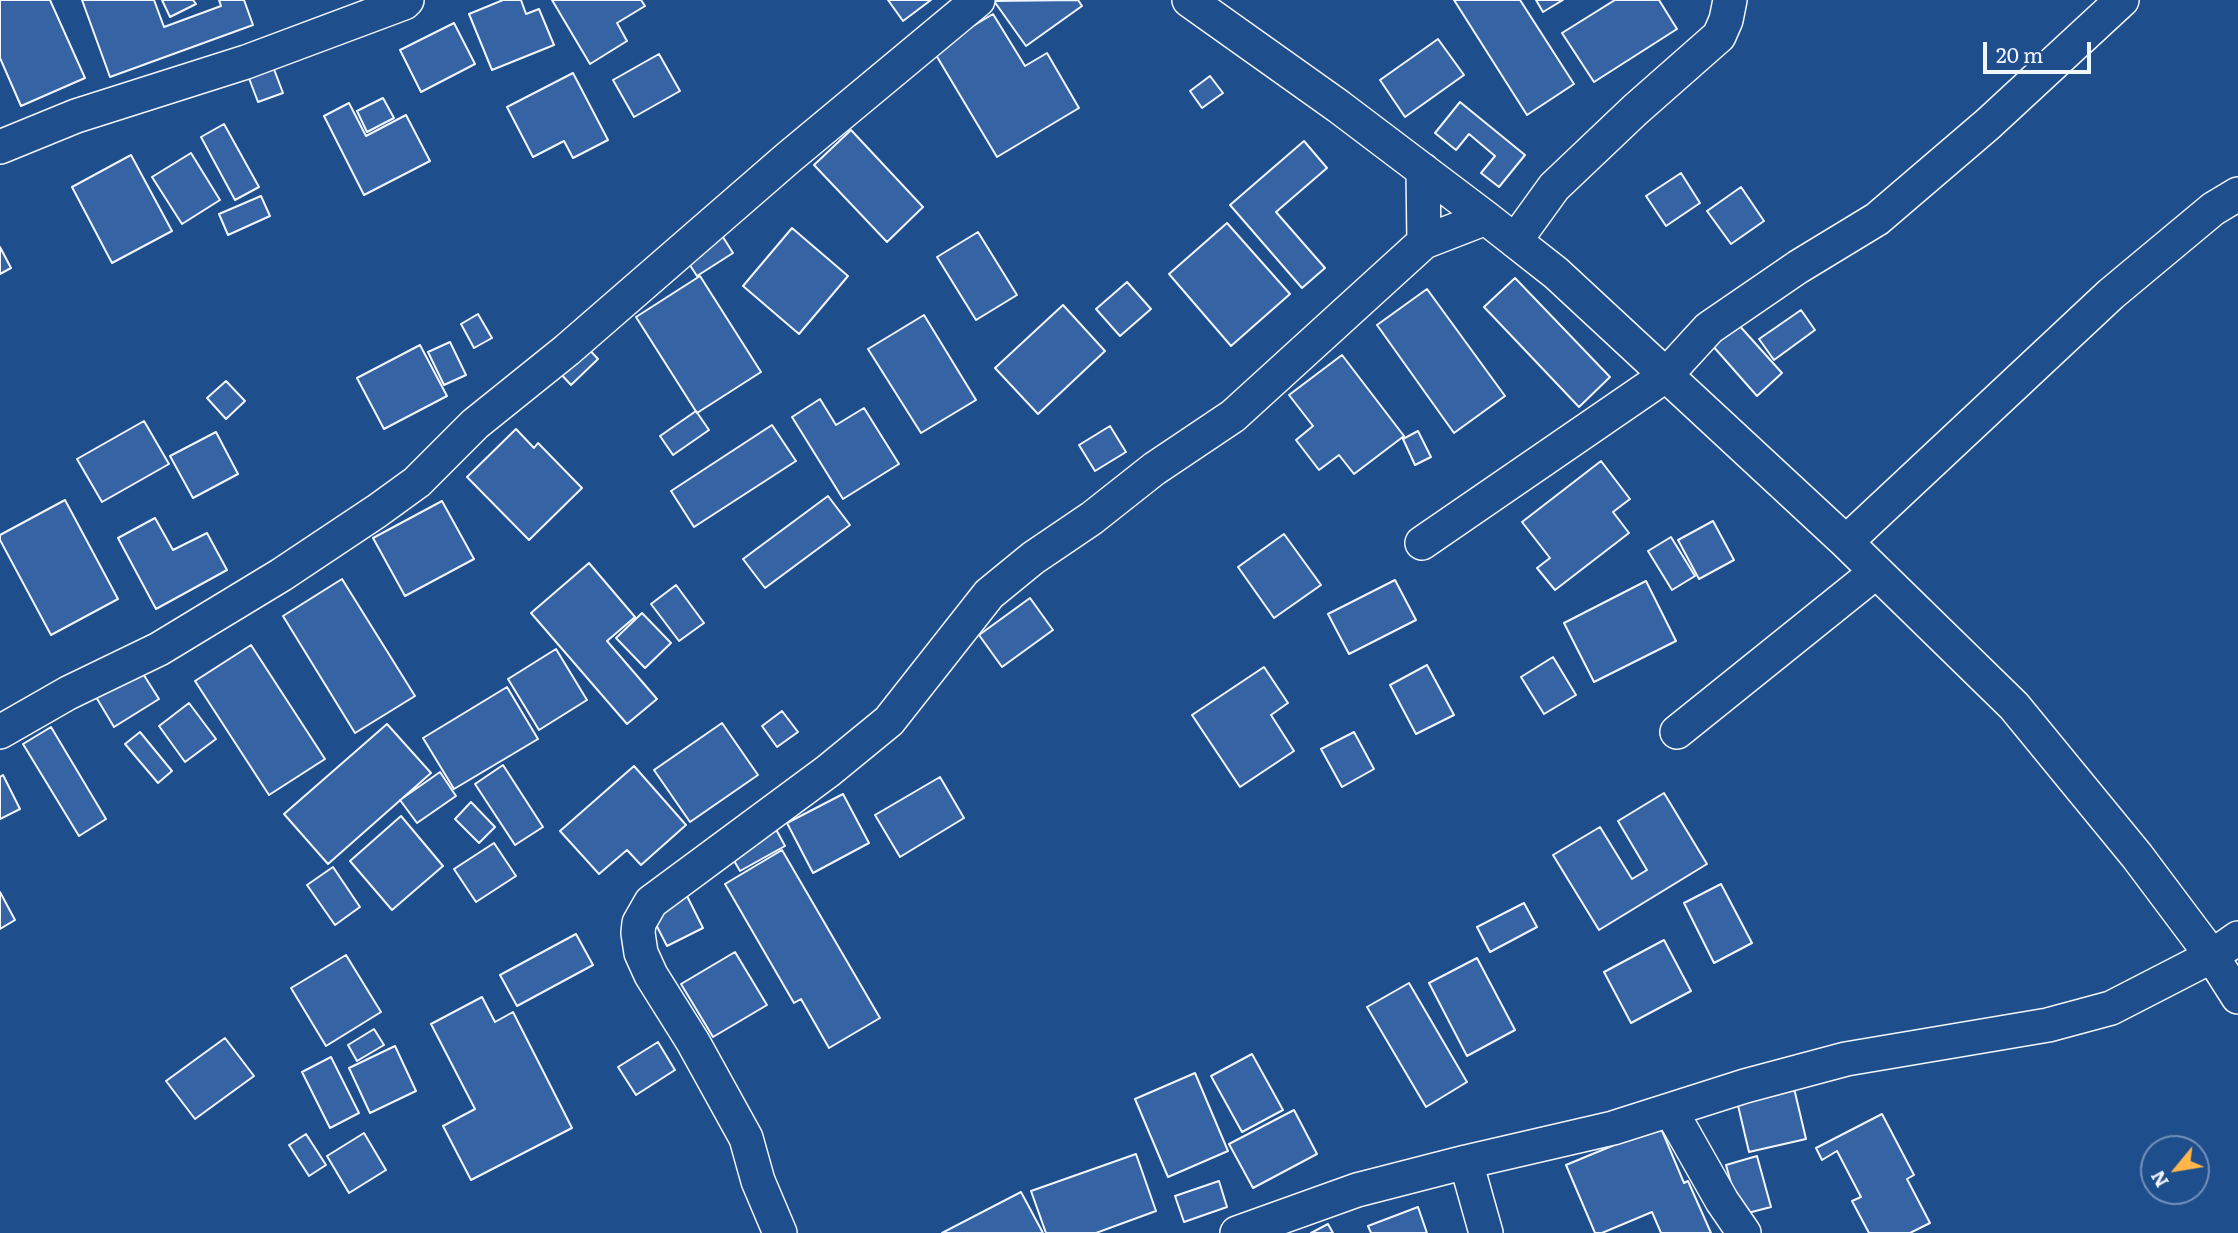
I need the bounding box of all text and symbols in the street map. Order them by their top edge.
scale bar [1986,28,2094,72]
text: 20 m [1996,38,2043,69]
north arrow [2140,1135,2210,1205]
text: N [2142,1166,2175,1193]

